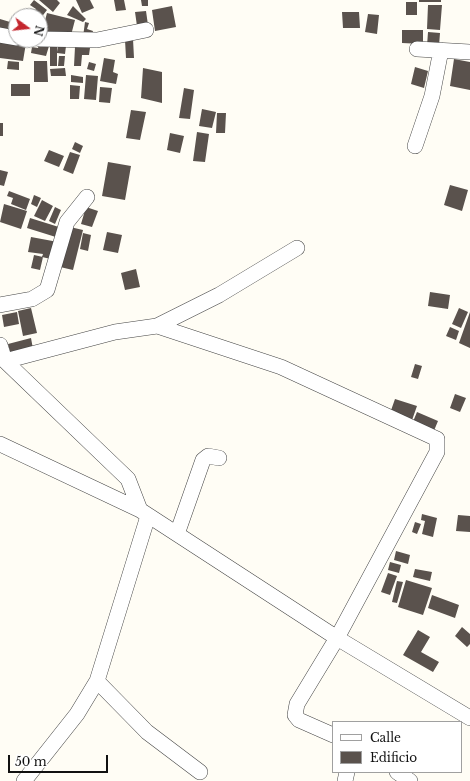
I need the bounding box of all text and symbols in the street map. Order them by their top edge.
north arrow [8,8,48,48]
text: N [31,24,47,38]
legend [332,721,462,773]
text: Calle [370,730,401,745]
scale bar [10,747,110,773]
text: Edificio [370,750,417,765]
text: 50 m [15,754,47,769]

